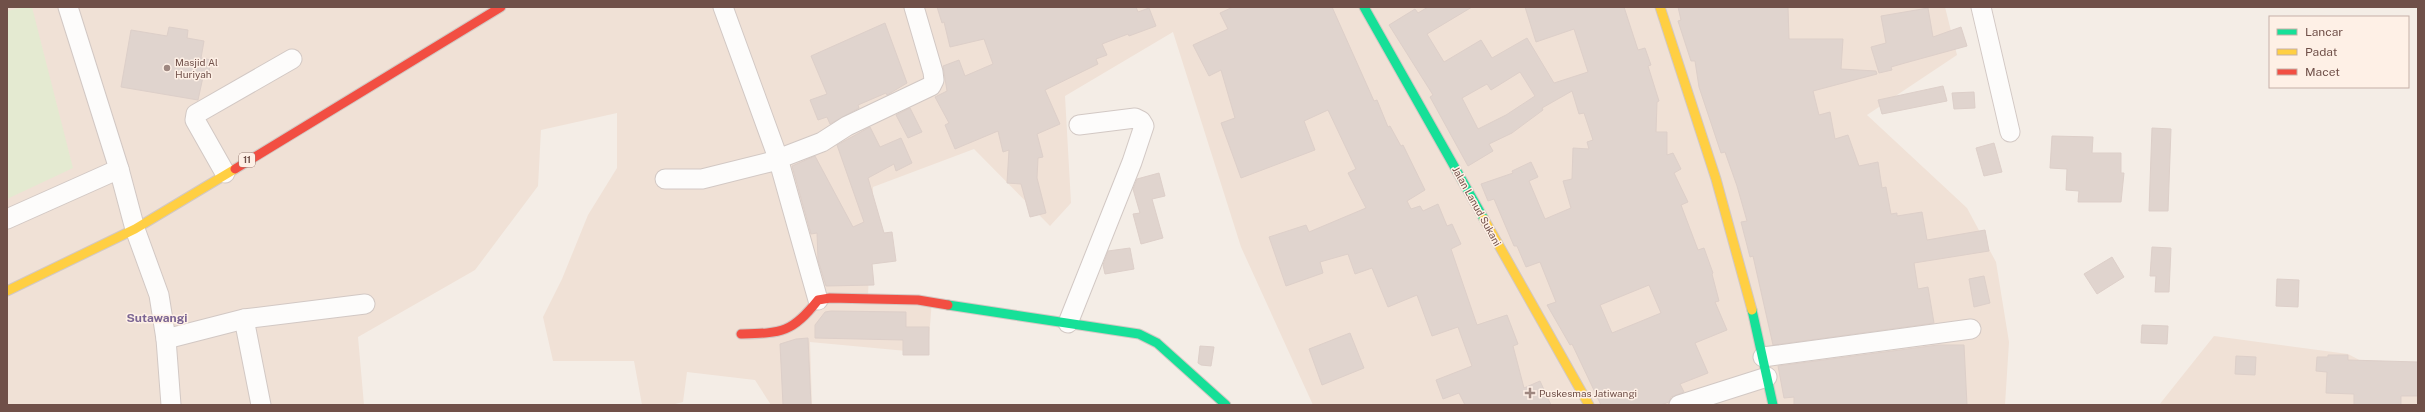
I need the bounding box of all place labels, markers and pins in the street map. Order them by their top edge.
place label: Masjid Al Huriyah [175,56,218,80]
marker: Masjid Al Huriyah [162,63,172,73]
marker: Puskesmas Jatiwangi [1524,387,1536,399]
place label: Puskesmas Jatiwangi [1539,387,1637,399]

